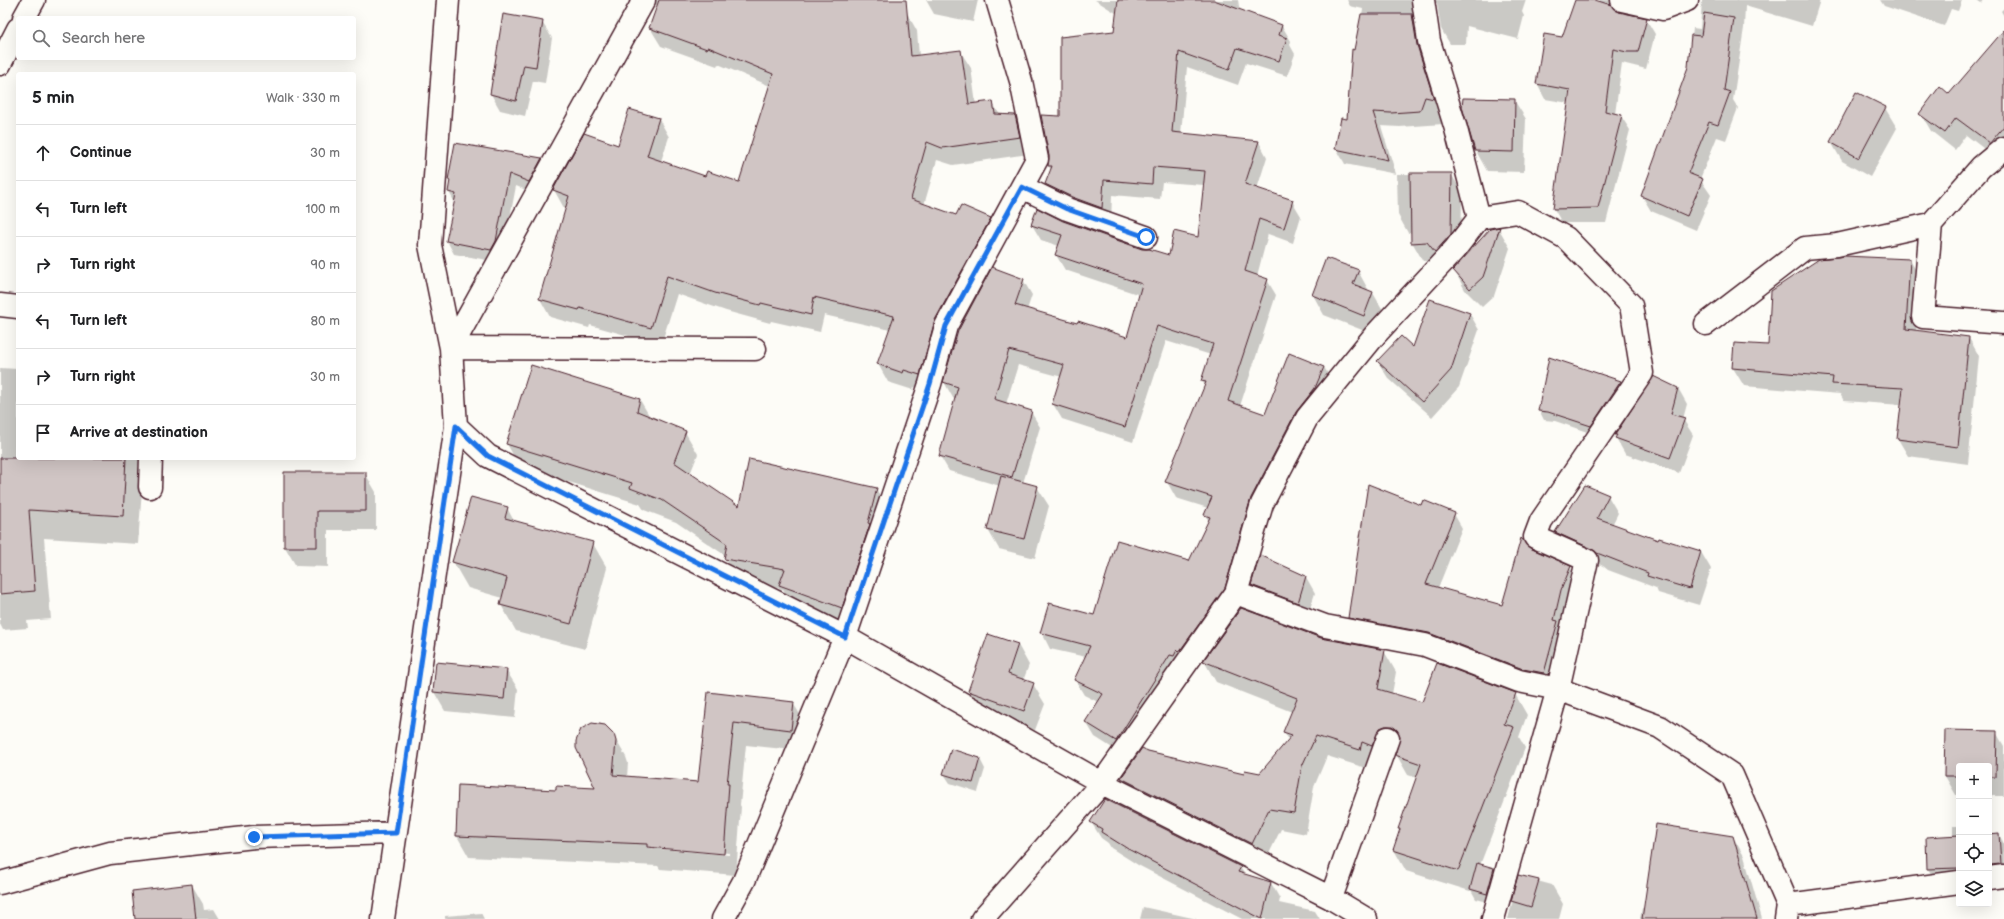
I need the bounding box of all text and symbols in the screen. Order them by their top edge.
search box [16,16,356,60]
icon: search [30,27,52,49]
text: Search here [62,29,145,48]
text: 5 min [32,88,75,108]
text: Walk · 330 m [266,90,340,106]
icon: ahead [32,142,54,164]
text: Continue [70,143,132,162]
text: 30 m [310,145,340,161]
icon: left [32,198,54,220]
text: Turn left [70,199,127,218]
text: 100 m [305,201,340,217]
route start [1137,228,1155,246]
icon: right [32,254,54,276]
text: Turn right [70,255,135,274]
text: 90 m [311,257,340,273]
icon: left [32,310,54,332]
text: Turn left [70,311,127,330]
text: 80 m [311,313,340,329]
icon: right [32,366,54,388]
text: Turn right [70,367,135,386]
text: 30 m [310,369,340,385]
icon: arrive [32,422,54,444]
text: Arrive at destination [70,423,208,442]
map controls [1956,763,1992,907]
button: + [1956,763,1992,799]
button: − [1956,799,1992,835]
route end [245,828,263,846]
button: locate [1956,835,1992,871]
button: layers [1956,871,1992,907]

